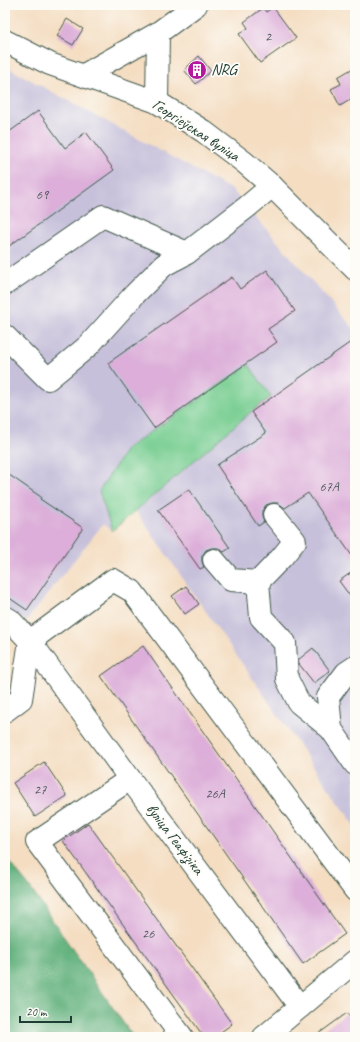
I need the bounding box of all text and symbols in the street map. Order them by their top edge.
house number: 2 [265,28,273,45]
building icon: NRG [186,59,208,81]
place label: NRG [211,60,239,80]
street label: Георгіеўская вуліца [148,94,244,166]
house number: 69 [36,186,50,203]
house number: 67А [319,478,340,495]
house number: 27 [34,781,47,798]
house number: 26А [205,785,226,802]
street label: вуліца Геафізіка [142,800,209,879]
house number: 26 [142,925,155,942]
scale bar [20,998,71,1024]
text: 20 m [26,1004,48,1020]

